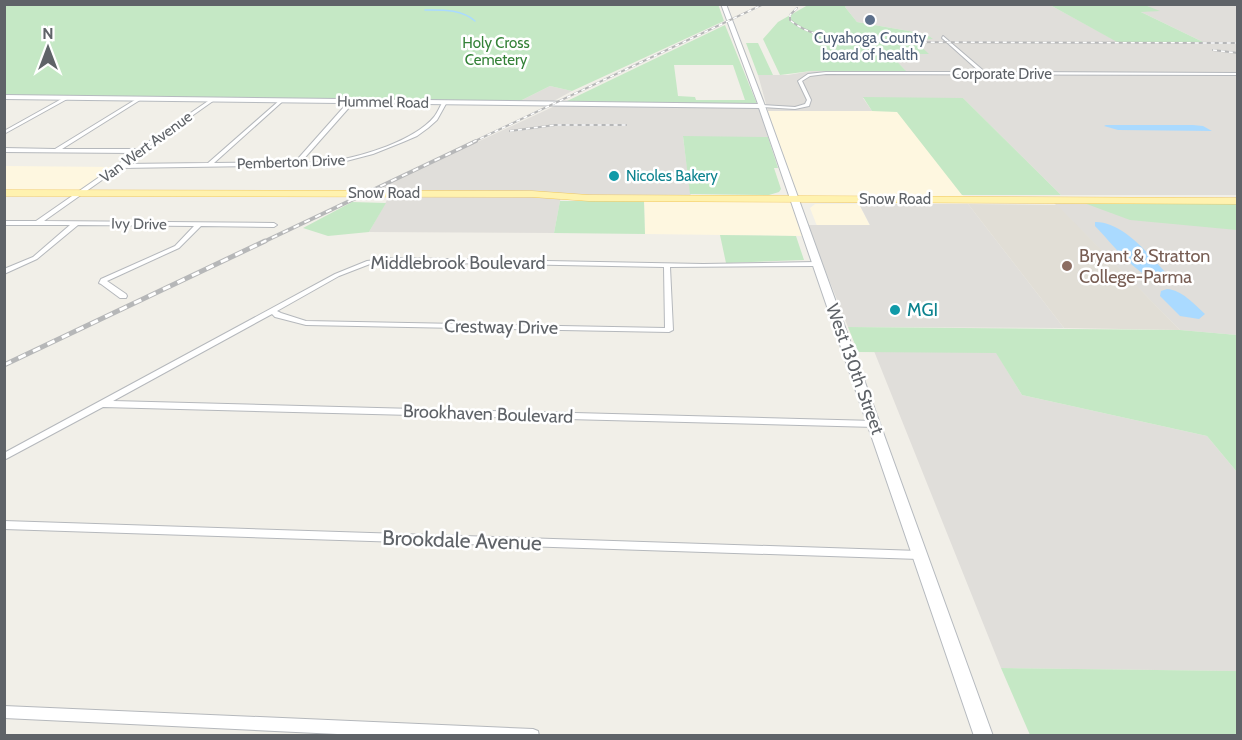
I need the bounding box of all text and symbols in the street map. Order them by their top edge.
marker: Cuyahoga County board of health [863,13,877,27]
north arrow [18,18,78,78]
text: N [42,24,54,43]
place label: Cuyahoga County board of health [814,29,926,64]
park label: Holy Cross Cemetery [462,34,530,69]
street label: Corporate Drive [952,65,1052,83]
street label: Hummel Road [337,92,429,112]
street label: Van Wert Avenue [96,107,196,186]
street label: Pemberton Drive [236,151,346,173]
place label: Nicoles Bakery [626,167,718,185]
marker: Nicoles Bakery [607,169,621,183]
street label: Snow Road [348,184,420,202]
street label: Snow Road [859,190,931,208]
street label: Ivy Drive [111,215,167,233]
place label: Bryant & Stratton College-Parma [1079,245,1210,288]
street label: Middlebrook Boulevard [370,252,546,274]
marker: Bryant & Stratton College-Parma [1060,259,1074,273]
place label: MGI [907,299,938,321]
street label: West 130th Street [821,301,889,437]
marker: MGI [888,303,902,317]
street label: Crestway Drive [444,315,558,339]
street label: Brookhaven Boulevard [403,400,573,428]
street label: Brookdale Avenue [382,525,542,555]

